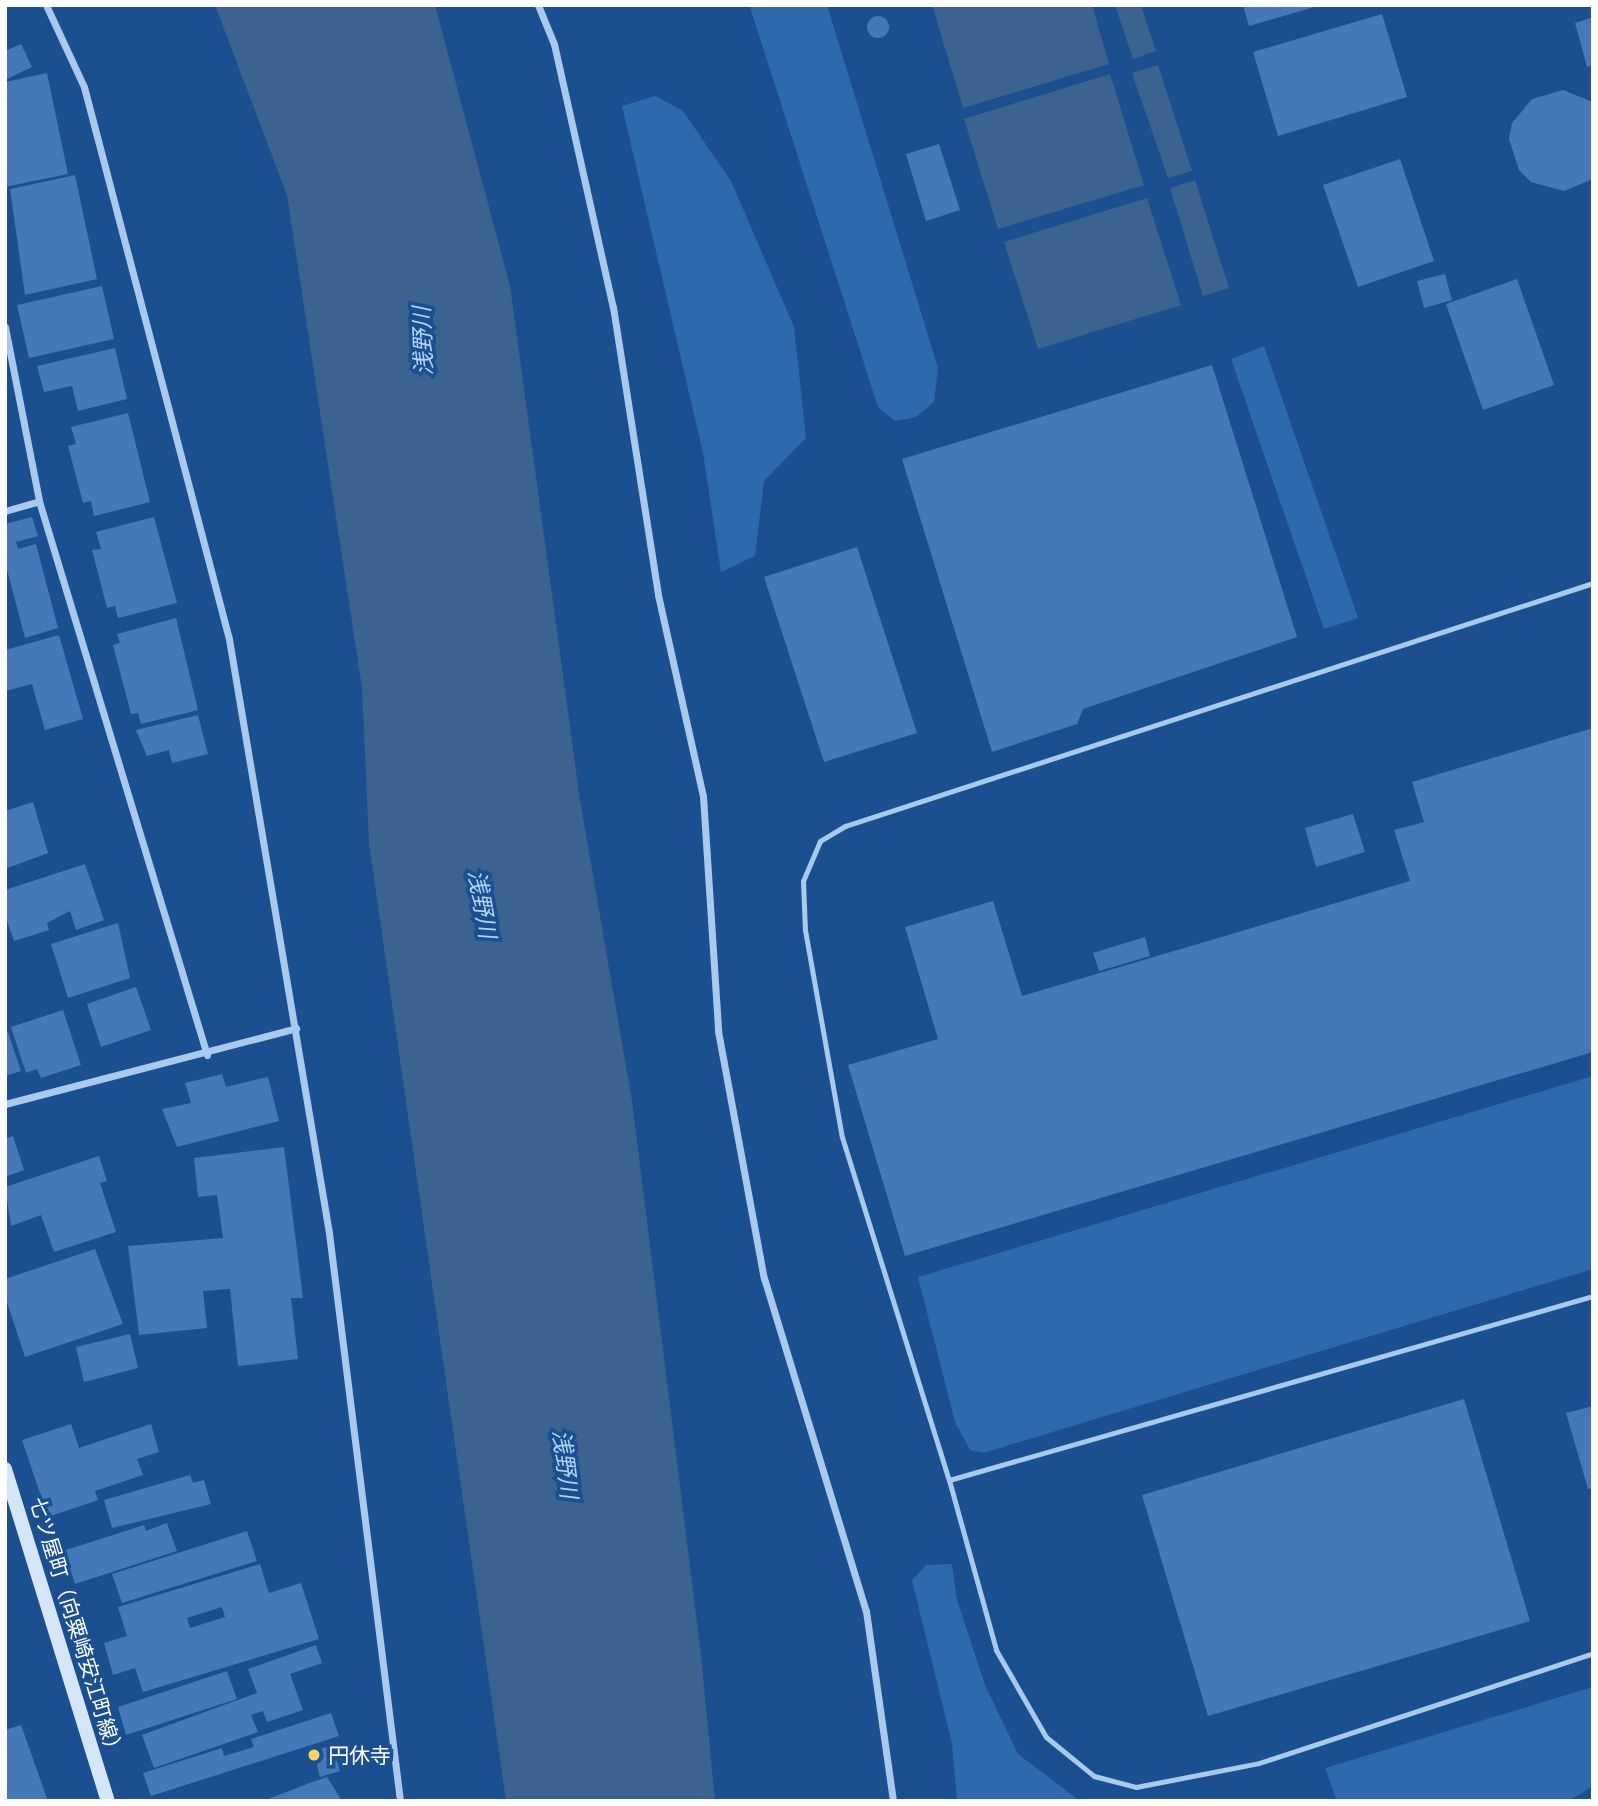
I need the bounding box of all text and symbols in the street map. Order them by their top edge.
water label: 浅野川 [407,306,437,376]
water label: 浅野川 [463,868,503,940]
water label: 浅野川 [548,1428,584,1500]
street label: 七ツ屋町（向粟崎安江町線） [25,1494,129,1762]
place label: 円休寺 [328,1742,391,1768]
marker: 円休寺 [306,1747,322,1763]

